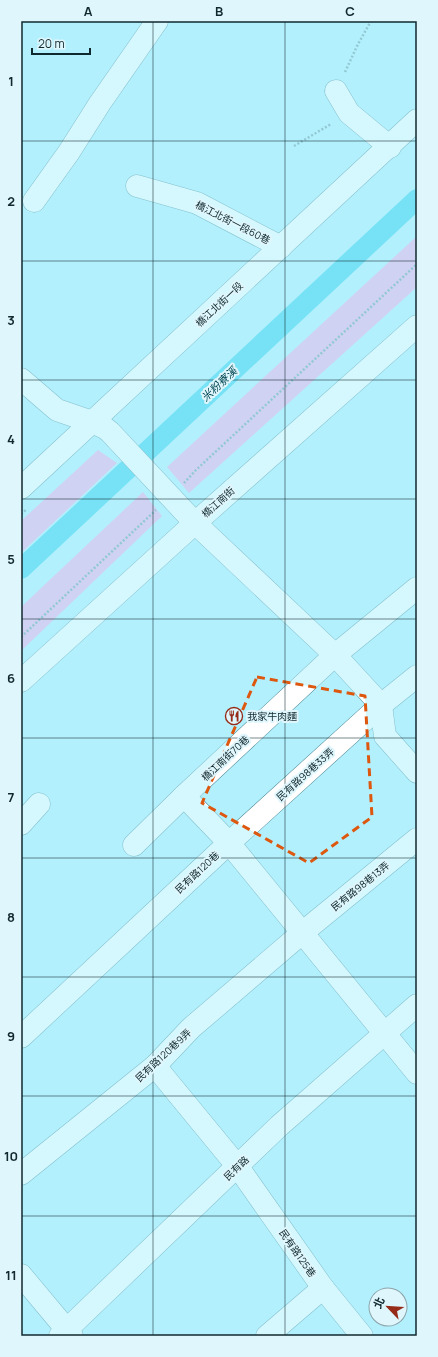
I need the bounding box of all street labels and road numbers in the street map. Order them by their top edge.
street label: 橋江北街一段60巷 [193,197,273,247]
street label: 橋江北街一段 [192,278,246,330]
street label: 橋江南街 [198,483,238,521]
street label: 橋江南街70巷 [198,732,252,784]
street label: 民有路98巷33弄 [273,744,337,804]
street label: 民有路120巷 [172,848,222,896]
street label: 民有路98巷13弄 [328,858,392,914]
street label: 民有路120巷9弄 [132,1025,194,1085]
street label: 民有路 [220,1153,252,1183]
street label: 民有路125巷 [276,1226,320,1280]

